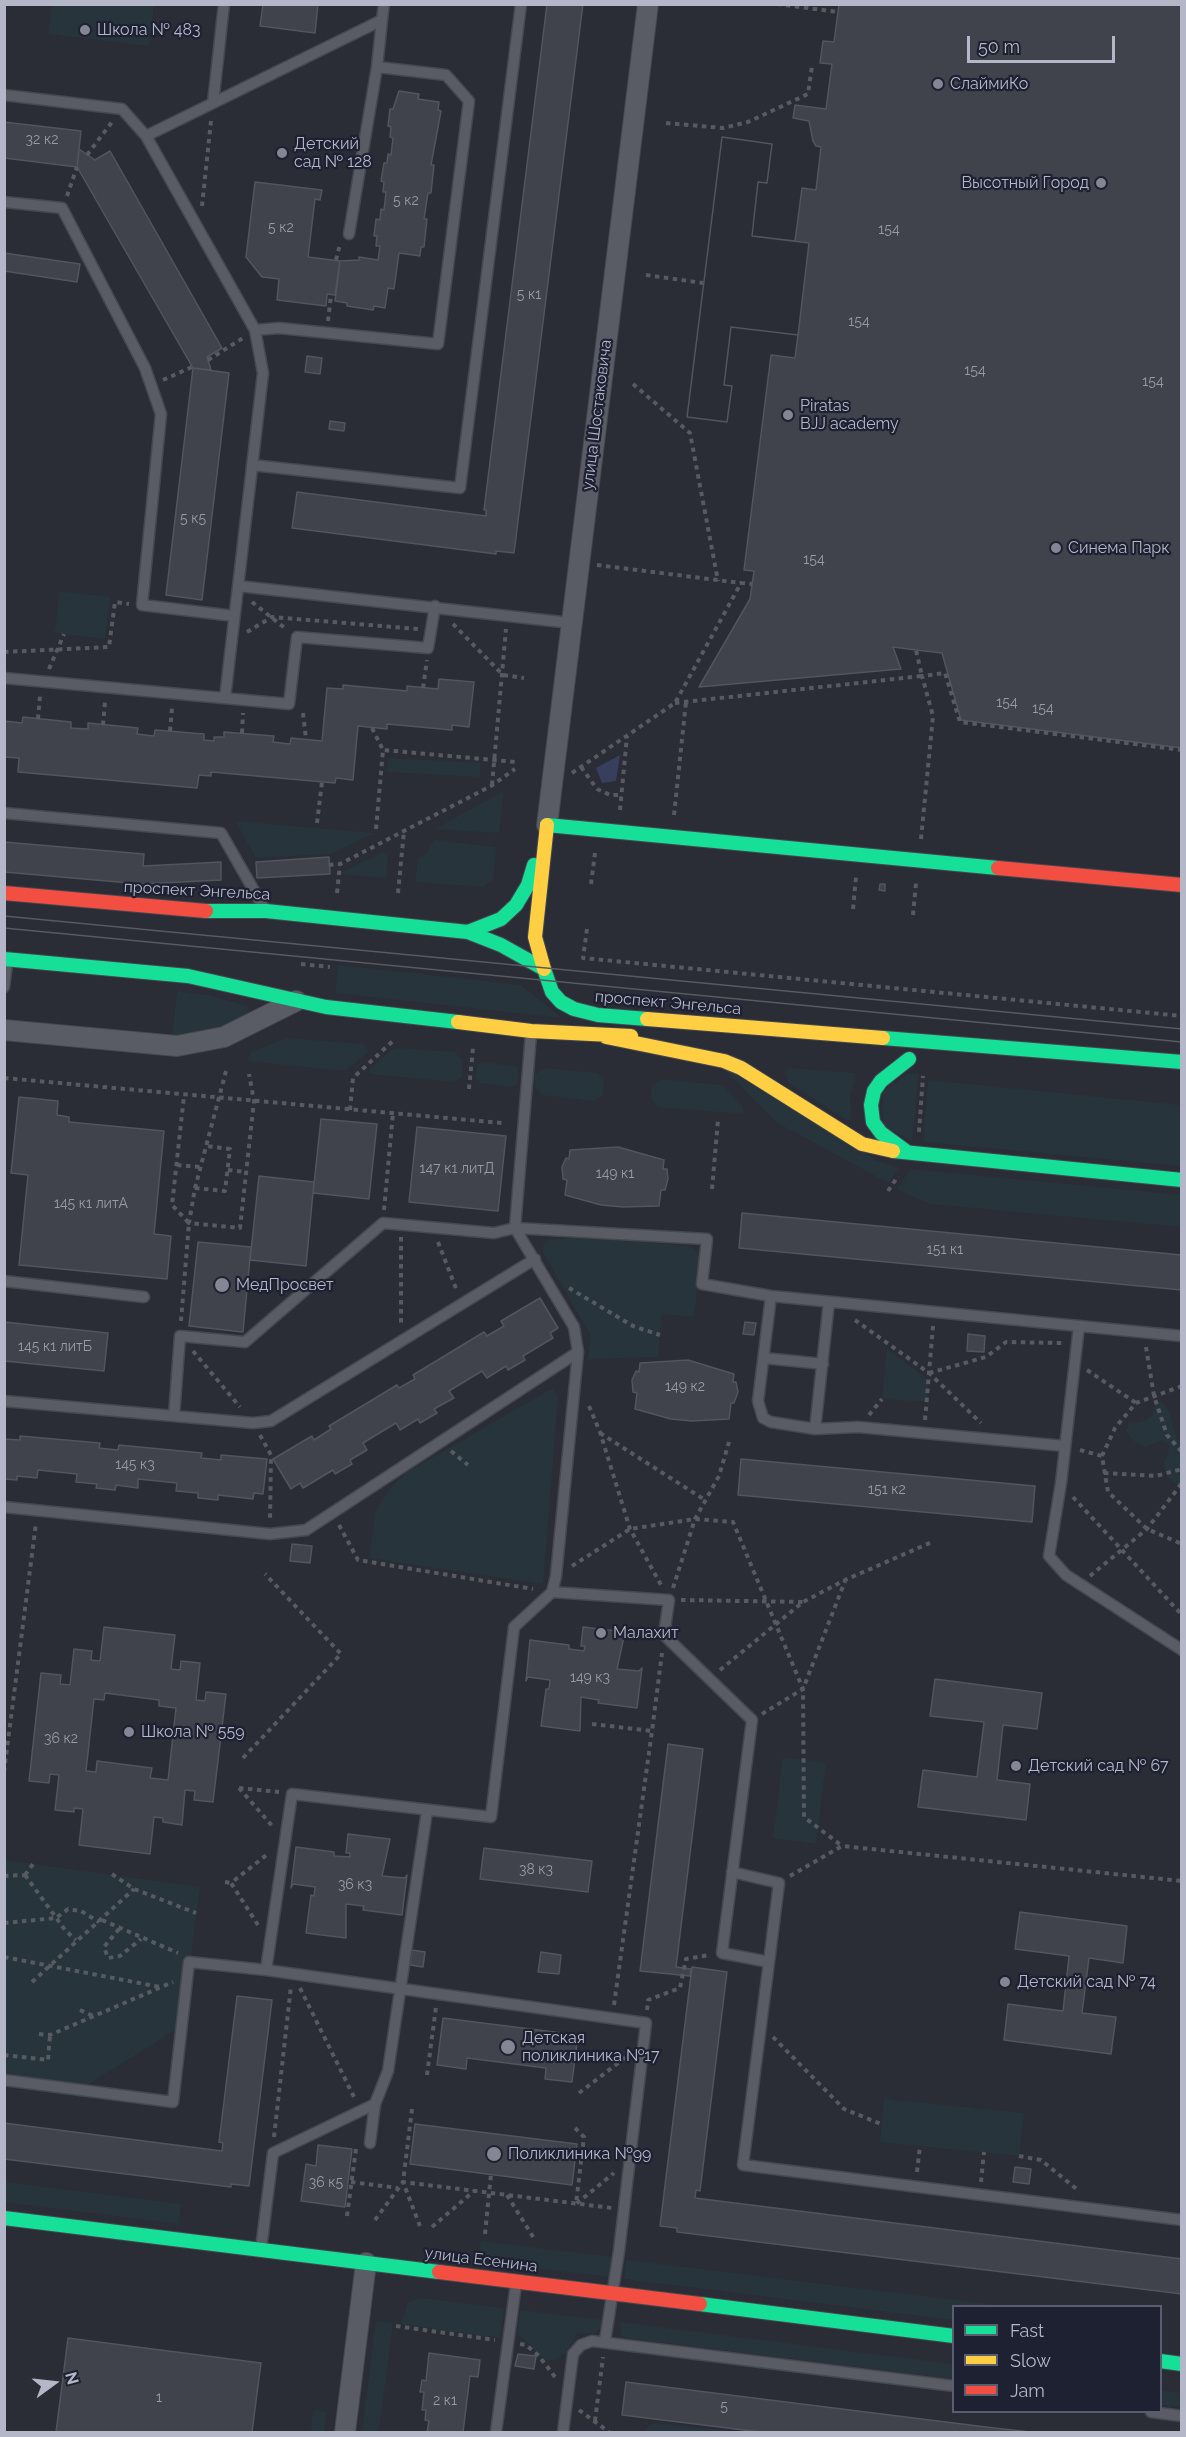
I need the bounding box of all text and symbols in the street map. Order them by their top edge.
place label: Школа № 483 [97,20,201,40]
marker: Школа № 483 [78,23,92,37]
scale bar [970,24,1118,62]
text: 50 m [978,36,1020,57]
place label: СлаймиКо [950,74,1028,94]
marker: СлаймиКо [931,77,945,91]
house number: 32 к2 [26,132,58,148]
place label: Детский сад № 128 [294,134,372,172]
marker: Детский сад № 128 [275,146,289,160]
place label: Высотный Город [961,173,1089,193]
marker: Высотный Город [1094,176,1108,190]
house number: 5 к2 [393,193,419,209]
house number: 5 к2 [268,220,294,236]
house number: 154 [878,222,900,238]
house number: 5 к1 [517,287,541,303]
house number: 154 [848,314,870,330]
street label: улица Шостаковича [578,339,616,491]
house number: 154 [964,363,986,379]
house number: 154 [1142,374,1164,390]
place label: Piratas BJJ academy [800,396,899,434]
marker: Piratas BJJ academy [781,408,795,422]
house number: 5 к5 [180,511,206,527]
place label: Синема Парк [1068,538,1170,558]
marker: Синема Парк [1049,541,1063,555]
house number: 154 [803,552,825,568]
house number: 154 [996,695,1018,711]
house number: 154 [1032,701,1054,717]
street label: проспект Энгельса [123,878,271,904]
street label: проспект Энгельса [594,987,742,1019]
house number: 147 к1 литД [420,1161,494,1177]
house number: 149 к1 [596,1166,634,1182]
house number: 145 к1 литА [54,1196,128,1212]
house number: 151 к1 [927,1242,963,1258]
place label: МедПросвет [236,1275,334,1295]
marker: МедПросвет [213,1276,231,1294]
house number: 145 к1 литБ [18,1339,92,1355]
house number: 149 к2 [665,1379,705,1395]
house number: 145 к3 [115,1457,155,1473]
house number: 151 к2 [868,1482,906,1498]
place label: Малахит [613,1623,679,1643]
marker: Малахит [594,1626,608,1640]
house number: 149 к3 [570,1670,610,1686]
place label: Школа № 559 [141,1722,245,1742]
marker: Школа № 559 [122,1725,136,1739]
house number: 36 к2 [44,1731,78,1747]
place label: Детский сад № 67 [1028,1756,1169,1776]
marker: Детский сад № 67 [1009,1759,1023,1773]
house number: 38 к3 [519,1862,553,1878]
house number: 36 к3 [338,1877,372,1893]
place label: Детский сад № 74 [1017,1972,1156,1992]
marker: Детский сад № 74 [998,1975,1012,1989]
place label: Детская поликлиника №17 [522,2028,660,2066]
marker: Детская поликлиника №17 [499,2038,517,2056]
place label: Поликлиника №99 [508,2144,651,2164]
marker: Поликлиника №99 [485,2145,503,2163]
house number: 36 к5 [309,2175,343,2191]
street label: улица Есенина [423,2244,539,2276]
legend [952,2305,1162,2413]
text: Fast [1010,2320,1044,2341]
text: Slow [1010,2350,1051,2371]
north arrow [24,2353,84,2413]
text: N [61,2370,83,2387]
text: Jam [1010,2380,1045,2401]
house number: 1 [156,2390,162,2406]
house number: 2 к1 [433,2393,457,2409]
house number: 5 [720,2399,728,2415]

